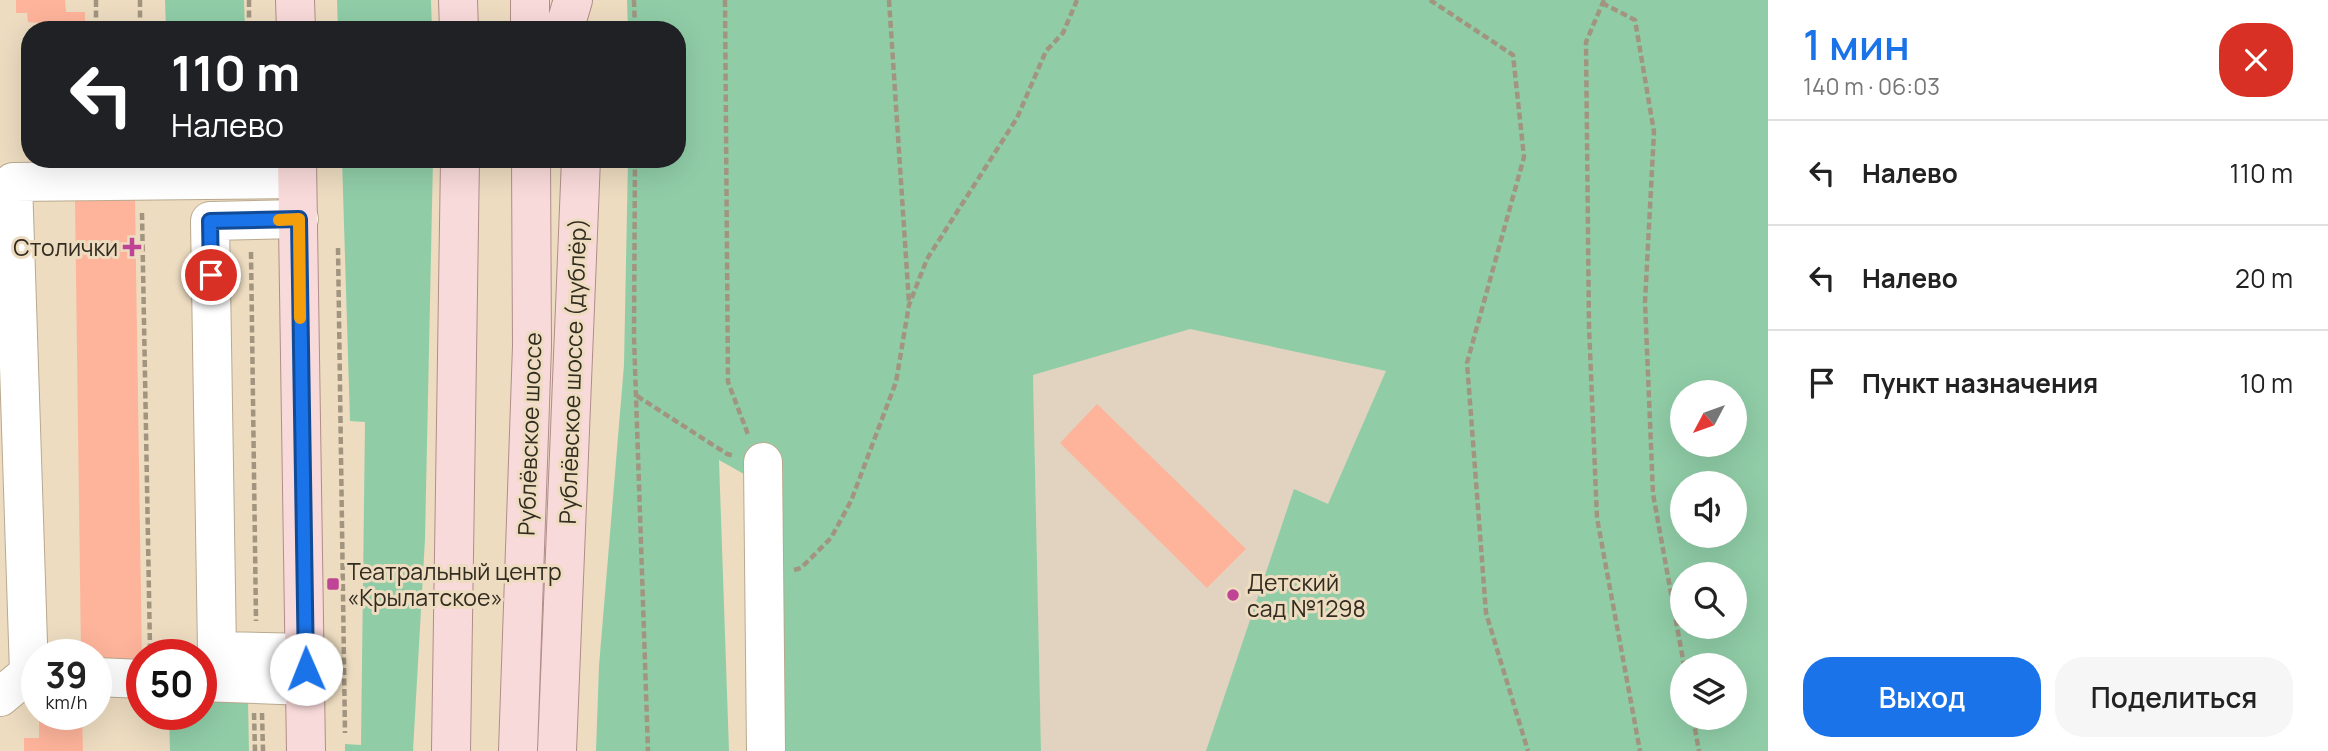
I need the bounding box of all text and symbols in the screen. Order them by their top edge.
text: 1 мин [1803,15,1910,73]
button: close [2219,23,2293,97]
text: 110 m [171,39,300,106]
icon: left [56,49,147,140]
text: 140 m · 06:03 [1803,70,1940,102]
text: Налево [171,103,284,147]
icon: left [1803,154,1841,192]
text: Налево [1862,155,1958,191]
text: 110 m [2230,155,2293,191]
street label: Рублёвское шоссе (дублёр) [551,217,593,525]
place label: Столички [13,231,118,263]
marker: Столички [124,239,140,255]
pin [181,245,241,305]
icon: arrive [192,256,230,294]
icon: left [1803,259,1841,297]
text: Налево [1862,260,1958,296]
text: 20 m [2235,260,2293,296]
street label: Рублёвское шоссе [509,332,549,536]
icon: arrive [1803,364,1841,402]
text: Пункт назначения [1862,365,2098,401]
text: 10 m [2240,365,2293,401]
north arrow [1670,380,1746,457]
map controls [1670,380,1747,730]
button: sound [1670,471,1747,548]
place label: Театральный центр «Крылатское» [347,555,562,613]
button: search [1670,562,1747,639]
place label: Детский сад №1298 [1247,566,1366,624]
marker: Театральный центр «Крылатское» [325,576,341,592]
marker: Детский сад №1298 [1225,587,1241,603]
position arrow [269,632,343,706]
speed limit sign: 50 [126,639,217,730]
text: 39 [45,651,88,699]
button: layers [1670,653,1747,730]
button: Выход [1803,657,2041,737]
button: Поделиться [2055,657,2293,737]
text: km/h [46,690,87,714]

